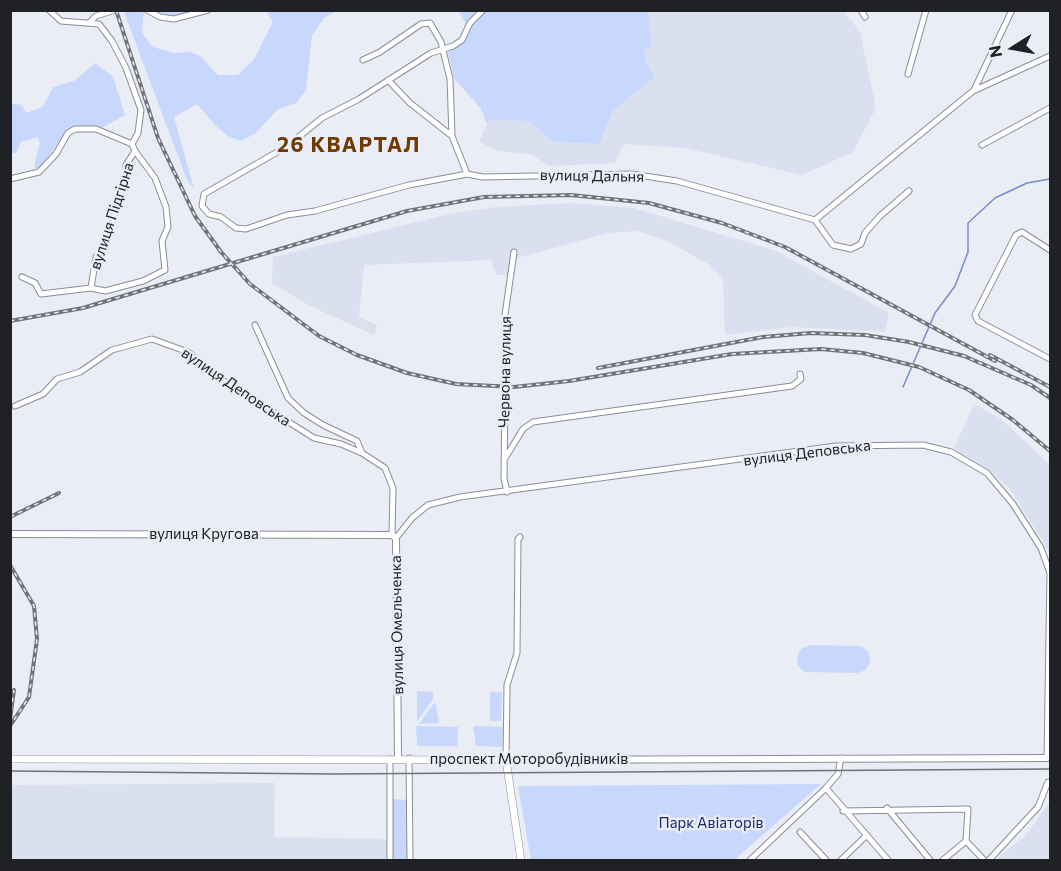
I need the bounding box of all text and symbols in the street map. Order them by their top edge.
north arrow [983,18,1043,78]
text: N [984,44,1005,59]
district label: 26 КВАРТАЛ [277,132,421,158]
street label: вулиця Підгірна [86,160,138,272]
street label: вулиця Дальня [540,166,644,186]
street label: Червона вулиця [495,316,515,428]
street label: вулиця Деповська [178,344,294,430]
street label: вулиця Деповська [742,436,872,470]
street label: вулиця Кругова [149,525,259,543]
street label: вулиця Омельченка [387,555,407,695]
street label: проспект Моторобудівників [430,750,628,768]
park label: Парк Авіаторів [658,814,764,832]

